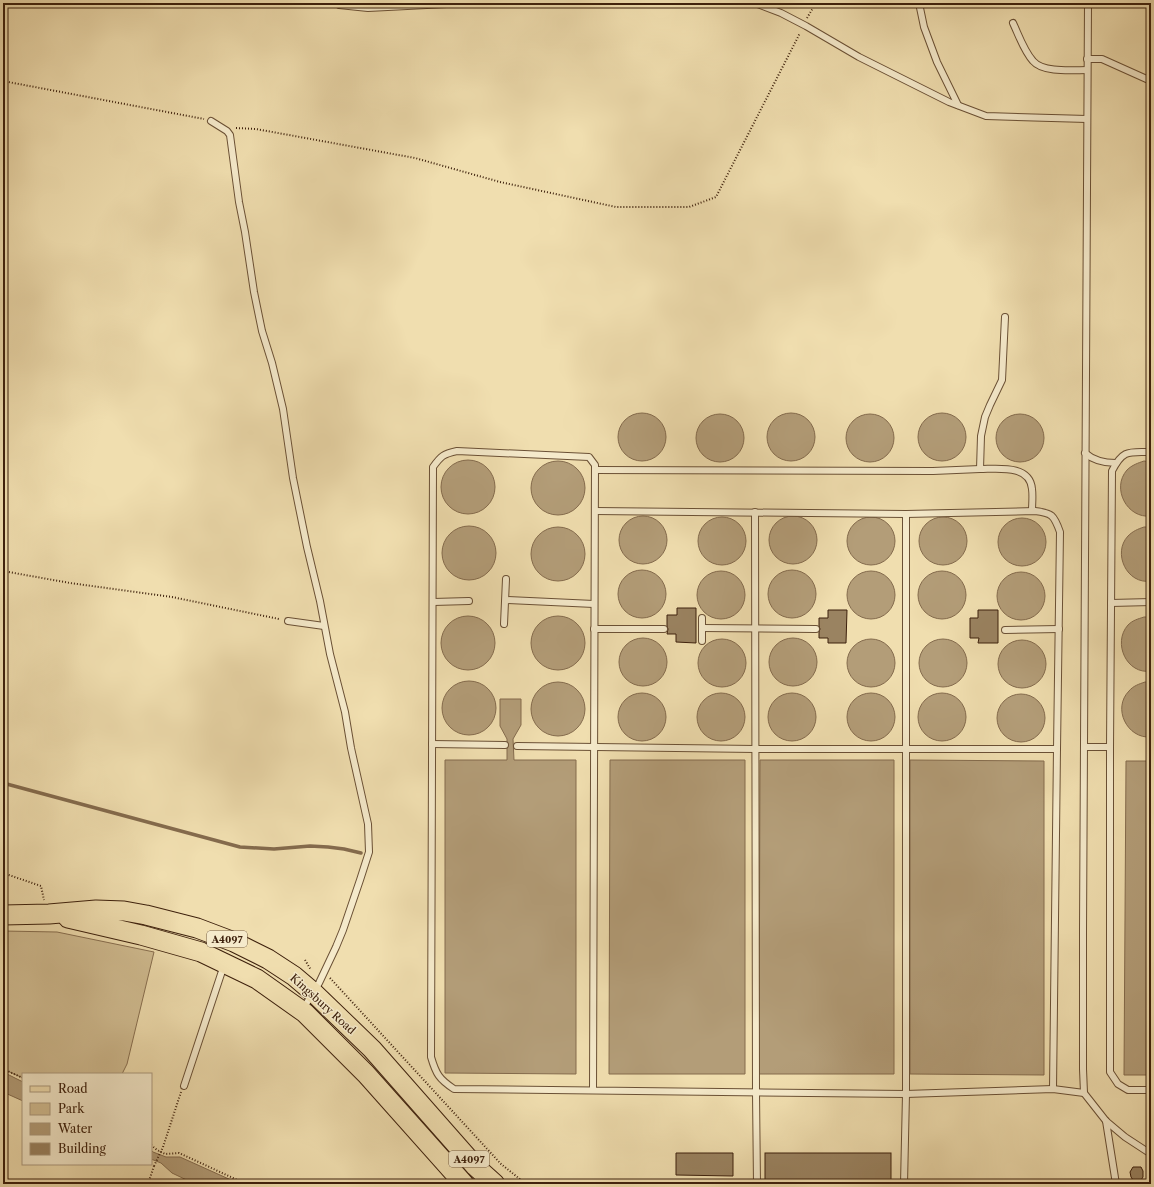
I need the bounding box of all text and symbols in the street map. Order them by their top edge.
road number: A4097 [207,931,247,947]
street label: Kingsbury Road [287,971,359,1037]
legend [22,1073,152,1165]
text: Road [58,1081,88,1096]
text: Park [58,1101,85,1116]
text: Water [57,1121,92,1136]
text: Building [58,1141,106,1156]
road number: A4097 [449,1151,489,1167]

